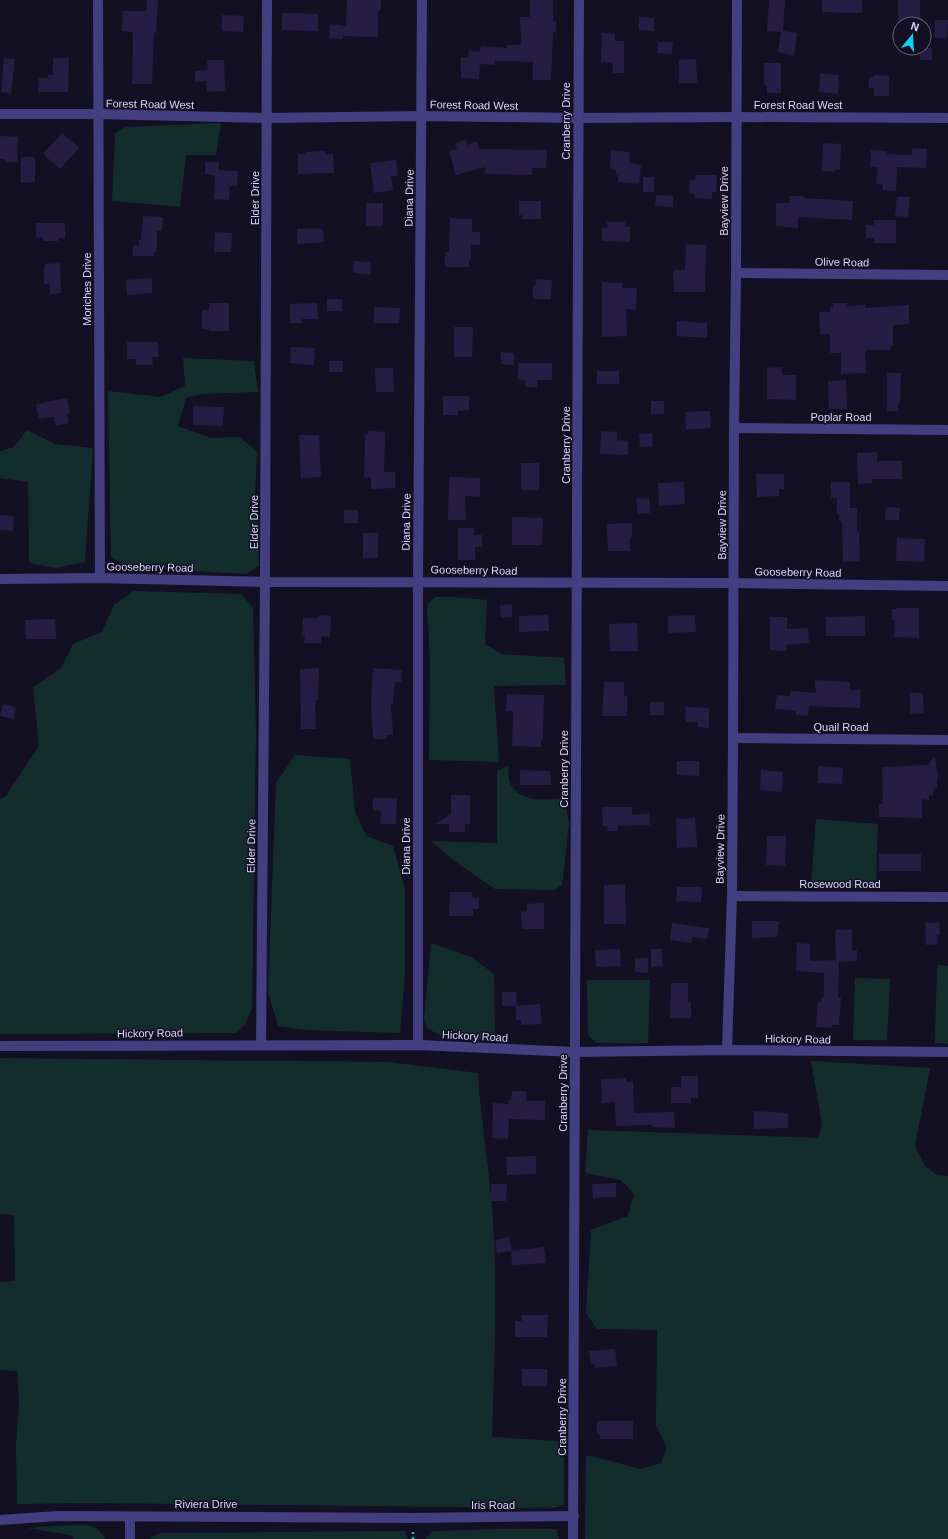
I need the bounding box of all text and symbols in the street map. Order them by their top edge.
north arrow [892,16,932,56]
text: N [909,20,921,33]
street label: Cranberry Drive [560,82,572,160]
street label: Forest Road West [106,97,194,111]
street label: Forest Road West [430,98,518,112]
street label: Forest Road West [754,99,842,111]
street label: Bayview Drive [718,166,730,236]
street label: Diana Drive [402,169,416,227]
street label: Elder Drive [249,171,261,225]
street label: Moriches Drive [81,252,93,326]
street label: Olive Road [815,256,869,268]
street label: Cranberry Drive [560,406,572,484]
street label: Poplar Road [810,411,872,423]
street label: Bayview Drive [716,490,728,560]
street label: Diana Drive [399,493,413,551]
street label: Elder Drive [248,495,260,549]
street label: Gooseberry Road [106,560,194,574]
street label: Gooseberry Road [430,563,518,577]
street label: Gooseberry Road [754,565,842,579]
street label: Quail Road [813,721,869,733]
street label: Cranberry Drive [558,730,570,808]
street label: Bayview Drive [713,814,727,884]
street label: Diana Drive [400,817,412,875]
street label: Elder Drive [245,819,257,873]
street label: Rosewood Road [799,878,881,890]
street label: Hickory Road [117,1026,183,1040]
street label: Hickory Road [442,1028,508,1044]
street label: Hickory Road [765,1032,831,1046]
street label: Cranberry Drive [557,1054,569,1132]
street label: Cranberry Drive [556,1378,568,1456]
street label: Riviera Drive [175,1498,237,1510]
street label: Iris Road [471,1499,515,1511]

